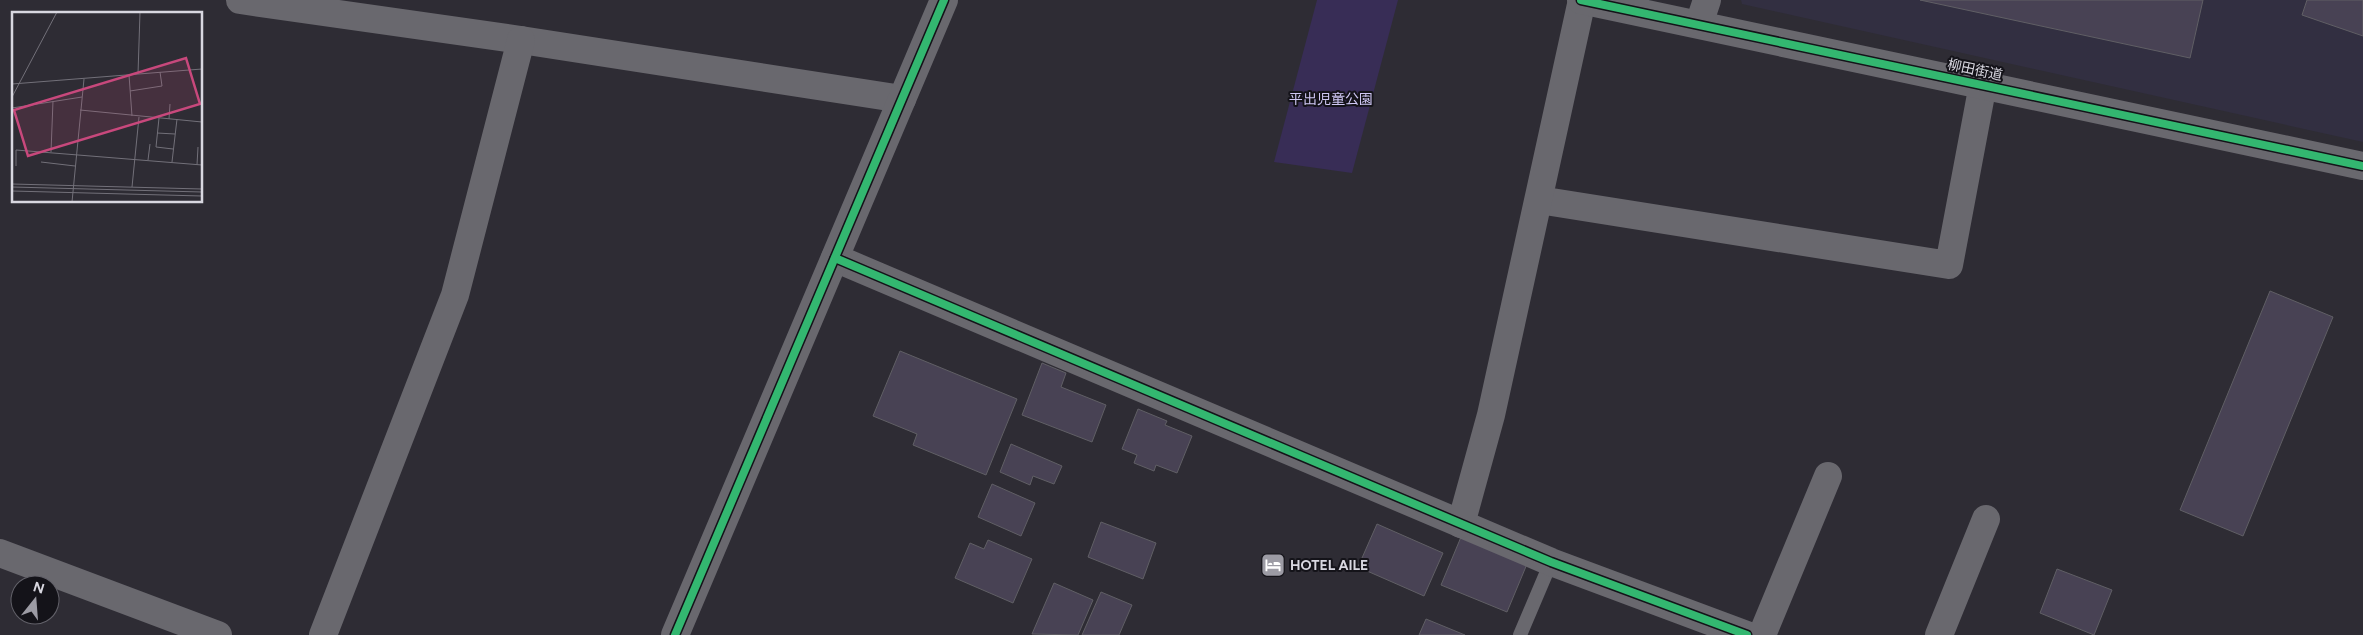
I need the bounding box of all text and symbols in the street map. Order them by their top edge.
inset map [12,12,202,202]
street label: 柳田街道 [1946,56,2004,84]
park label: 平出児童公園 [1289,91,1373,108]
hotel icon: HOTEL AILE [1260,552,1286,578]
place label: HOTEL AILE [1290,557,1368,574]
north arrow [10,575,60,625]
text: N [31,578,46,598]

